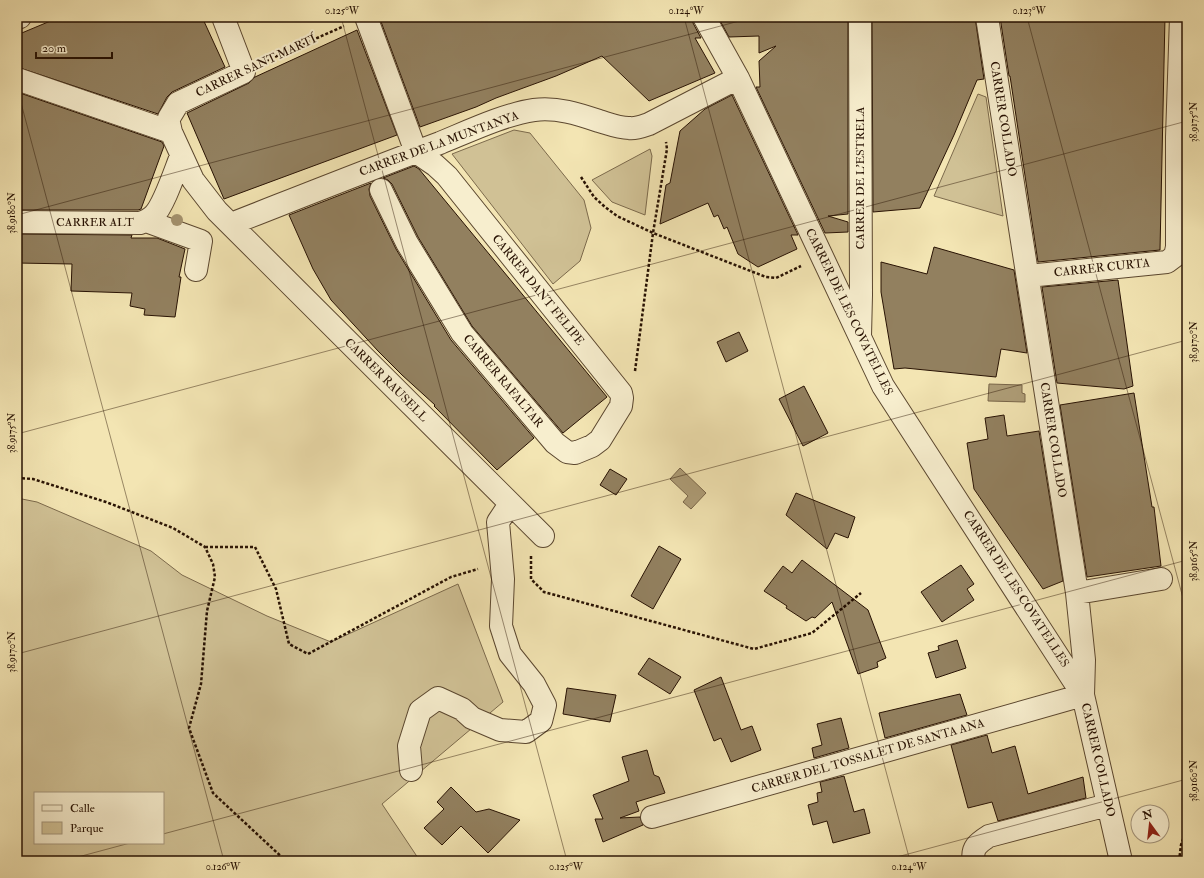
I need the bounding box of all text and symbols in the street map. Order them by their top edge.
text: 0.125°W [325,5,360,17]
text: 0.124°W [669,5,704,17]
text: 0.123°W [1012,5,1046,17]
street label: CARRER SANT MARTÍ [193,31,320,101]
scale bar [36,34,112,60]
text: 20 m [42,41,67,56]
street label: CARRER COLLADO [986,60,1020,178]
text: 38.9175°N [1188,102,1200,142]
street label: CARRER DE L'ESTRELA [853,106,868,249]
street label: CARRER DE LA MUNTANYA [357,108,521,180]
text: 38.9180°N [6,192,18,234]
street label: CARRER ALT [56,215,134,230]
street label: CARRER DE LES COVATELLES [802,226,896,398]
street label: CARRER DANT FELIPE [489,232,588,349]
street label: CARRER CURTA [1053,255,1151,281]
text: 38.9170°N [1188,321,1200,363]
street label: CARRER RAFALTAR [460,331,547,431]
street label: CARRER RAUSELL [341,335,431,425]
street label: CARRER COLLADO [1036,381,1070,499]
text: 38.9175°N [6,413,18,453]
street label: CARRER DE LES COVATELLES [960,508,1072,670]
text: 38.9165°N [1188,540,1200,582]
text: 38.9170°N [6,631,18,673]
street label: CARRER COLLADO [1078,702,1118,819]
street label: CARRER DEL TOSSALET DE SANTA ANA [750,715,987,797]
text: 38.9160°N [1188,760,1200,802]
legend [34,792,164,844]
text: Calle [70,801,95,816]
north arrow [1130,804,1170,844]
text: N [1140,807,1155,823]
text: Parque [70,821,104,836]
text: 0.126°W [206,861,241,873]
text: 0.125°W [549,861,584,873]
text: 0.124°W [892,861,927,873]

